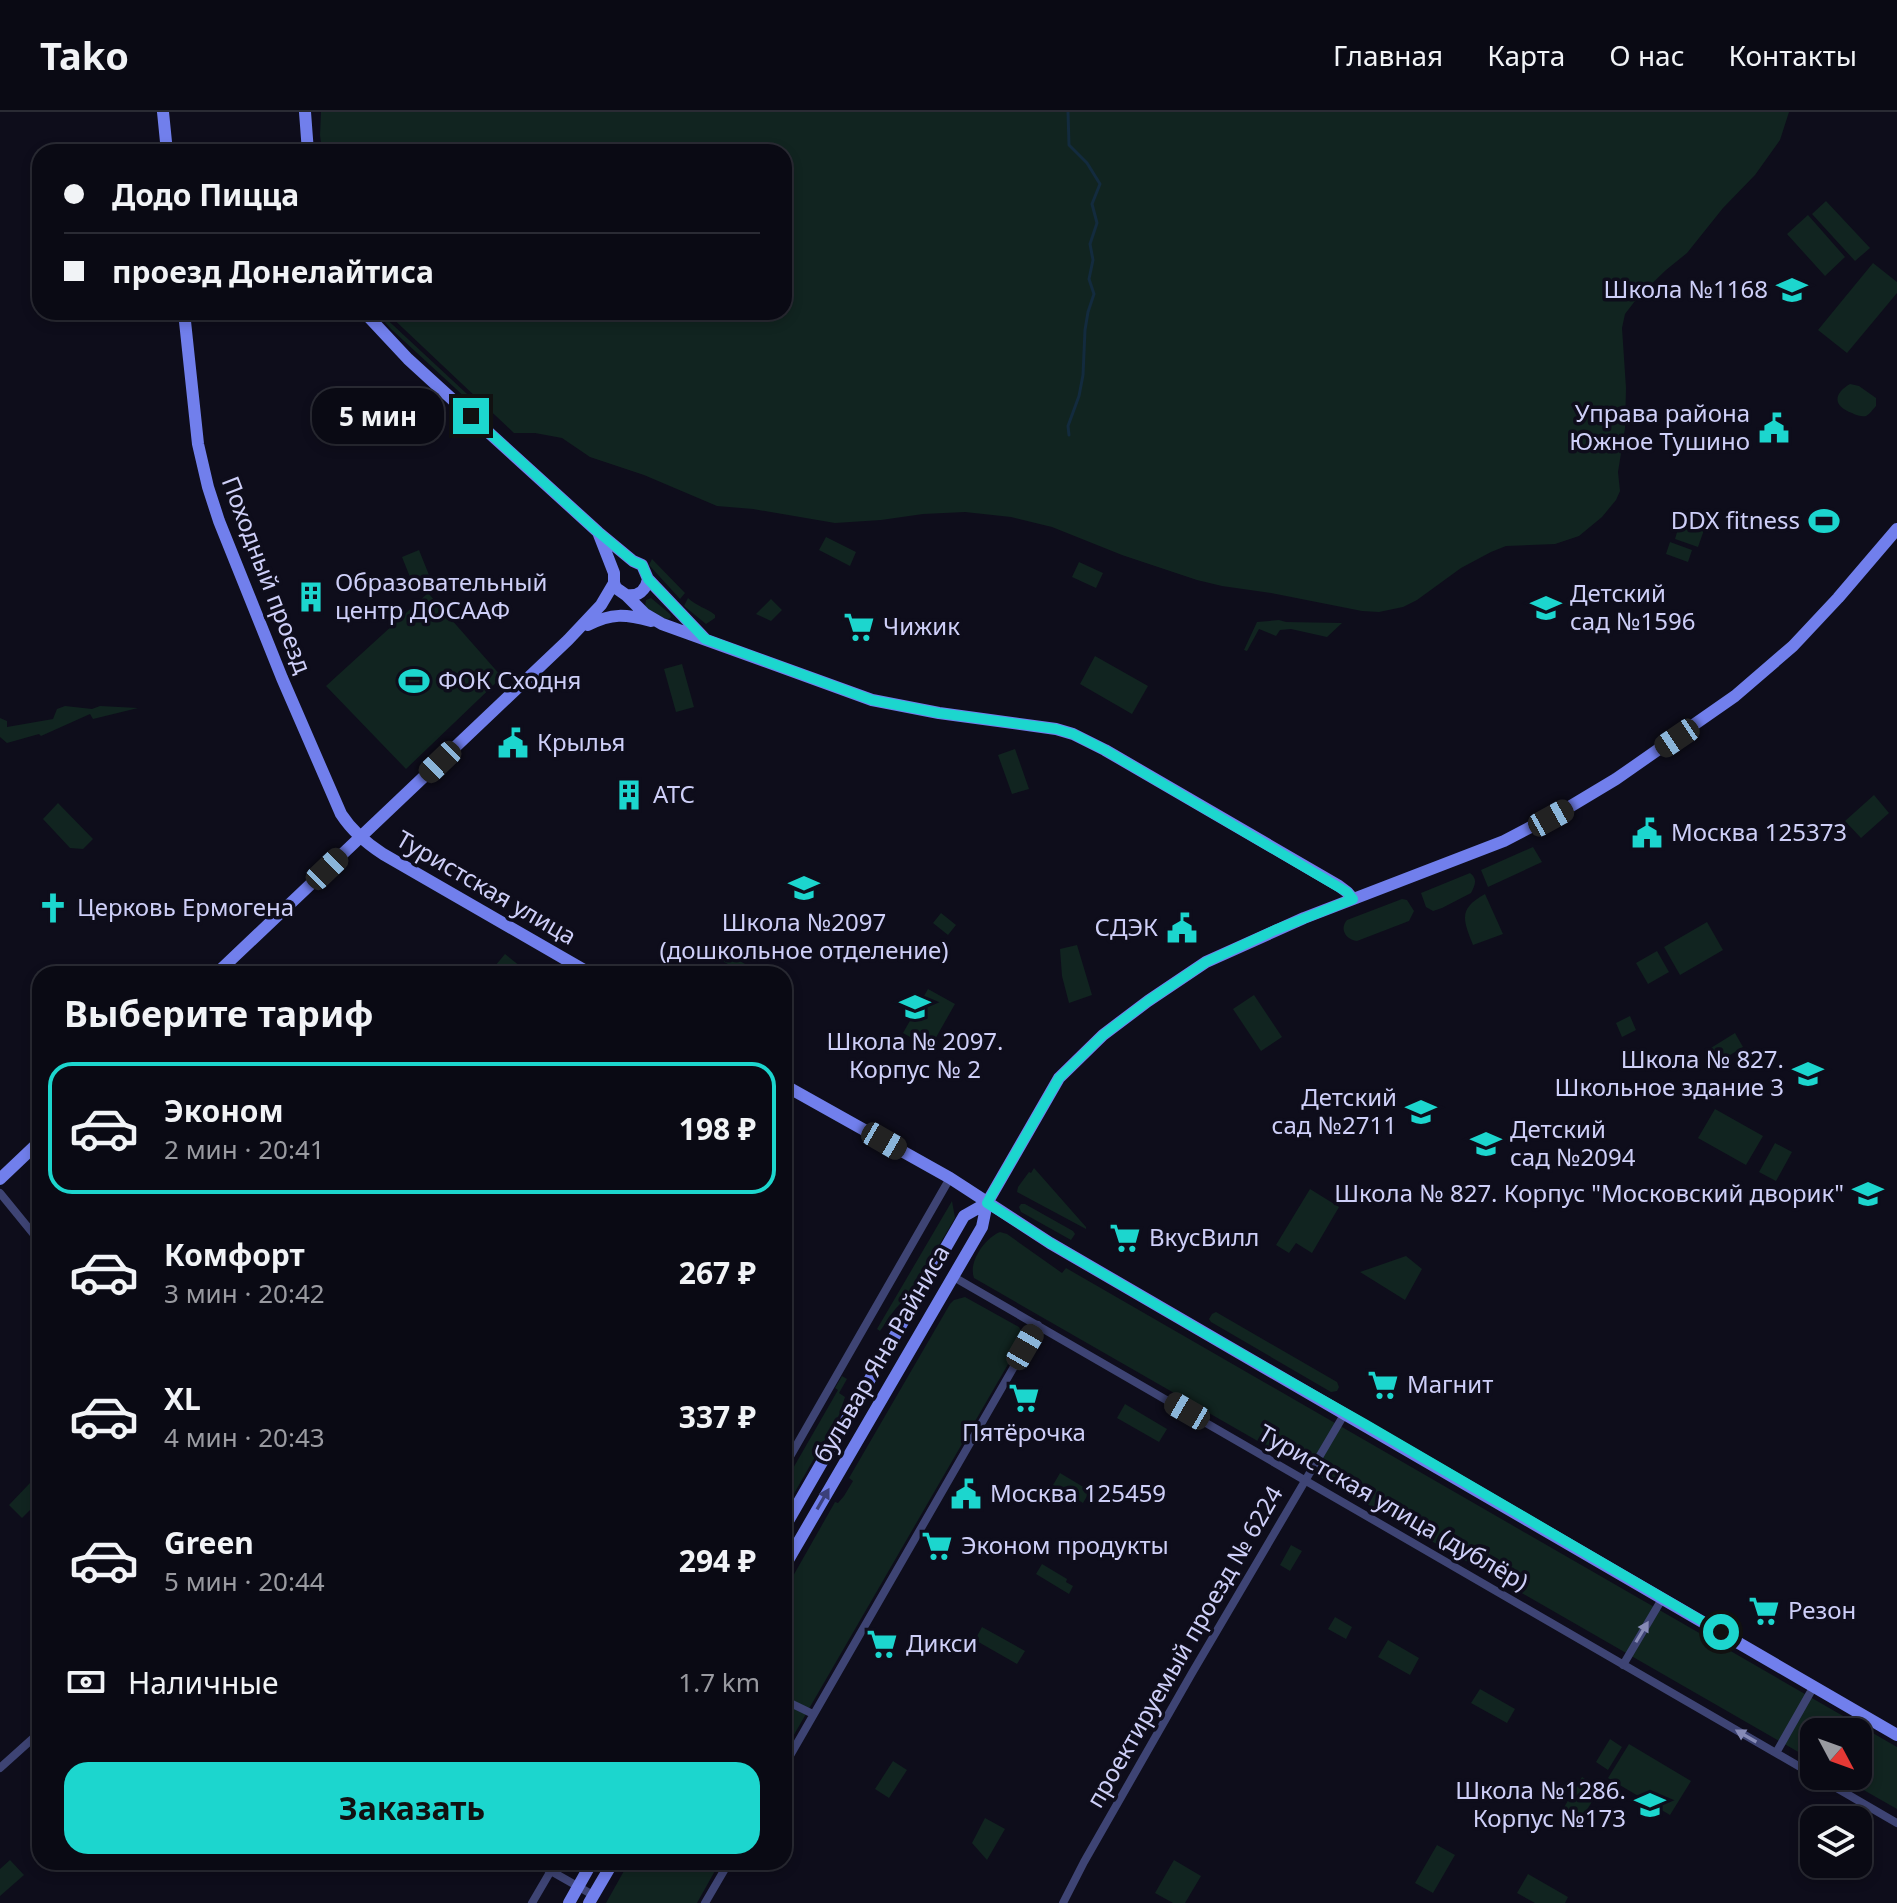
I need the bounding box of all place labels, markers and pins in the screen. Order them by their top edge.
place label: Школа №1168 [1604,272,1768,305]
school or university icon: Школа №1168 [1775,273,1809,307]
place label: Управа района Южное Тушино [1569,396,1750,457]
public building icon: Управа района Южное Тушино [1757,411,1791,445]
place label: DDX fitness [1671,503,1800,536]
sports icon: DDX fitness [1807,504,1841,538]
place label: Образовательный центр ДОСААФ [335,565,547,626]
place label: Детский сад №1596 [1570,576,1695,637]
building icon: Образовательный центр ДОСААФ [294,580,328,614]
school or university icon: Детский сад №1596 [1529,591,1563,625]
place label: Чижик [883,609,960,642]
supermarket icon: Чижик [842,610,876,644]
place label: ФОК Сходня [438,663,581,696]
sports icon: ФОК Сходня [397,664,431,698]
place label: Крылья [537,725,625,758]
public building icon: Крылья [496,726,530,760]
place label: АТС [653,777,695,810]
building icon: АТС [612,778,646,812]
place label: Москва 125373 [1671,815,1847,848]
public building icon: Москва 125373 [1630,816,1664,850]
school or university icon: Школа №2097 (дошкольное отделение) [787,871,821,905]
place label: Церковь Ермогена [77,890,294,923]
church icon: Церковь Ермогена [36,891,70,925]
place label: Школа №2097 (дошкольное отделение) [659,905,949,966]
place label: СДЭК [1095,910,1158,943]
public building icon: СДЭК [1165,911,1199,945]
school or university icon: Школа № 2097. Корпус № 2 [898,990,932,1024]
place label: Школа № 2097. Корпус № 2 [826,1024,1004,1085]
place label: Школа № 827. Школьное здание 3 [1555,1042,1784,1103]
school or university icon: Школа № 827. Школьное здание 3 [1791,1057,1825,1091]
place label: Детский сад №2711 [1272,1080,1397,1141]
school or university icon: Детский сад №2711 [1404,1095,1438,1129]
place label: Детский сад №2094 [1510,1112,1636,1173]
school or university icon: Детский сад №2094 [1469,1127,1503,1161]
place label: Школа № 827. Корпус "Московский дворик" [1334,1176,1844,1209]
school or university icon: Школа № 827. Корпус "Московский дворик" [1851,1177,1885,1211]
place label: ВкусВилл [1149,1220,1259,1253]
supermarket icon: ВкусВилл [1108,1221,1142,1255]
place label: Магнит [1407,1367,1493,1400]
supermarket icon: Магнит [1366,1368,1400,1402]
supermarket icon: Пятёрочка [1007,1381,1041,1415]
place label: Пятёрочка [962,1415,1086,1448]
place label: Москва 125459 [990,1476,1166,1509]
public building icon: Москва 125459 [949,1477,983,1511]
place label: Эконом продукты [961,1528,1169,1561]
supermarket icon: Эконом продукты [920,1529,954,1563]
place label: Резон [1788,1593,1856,1626]
supermarket icon: Резон [1747,1594,1781,1628]
place label: Дикси [906,1626,977,1659]
supermarket icon: Дикси [865,1627,899,1661]
place label: Школа №1286. Корпус №173 [1455,1773,1626,1834]
school or university icon: Школа №1286. Корпус №173 [1633,1788,1667,1822]

